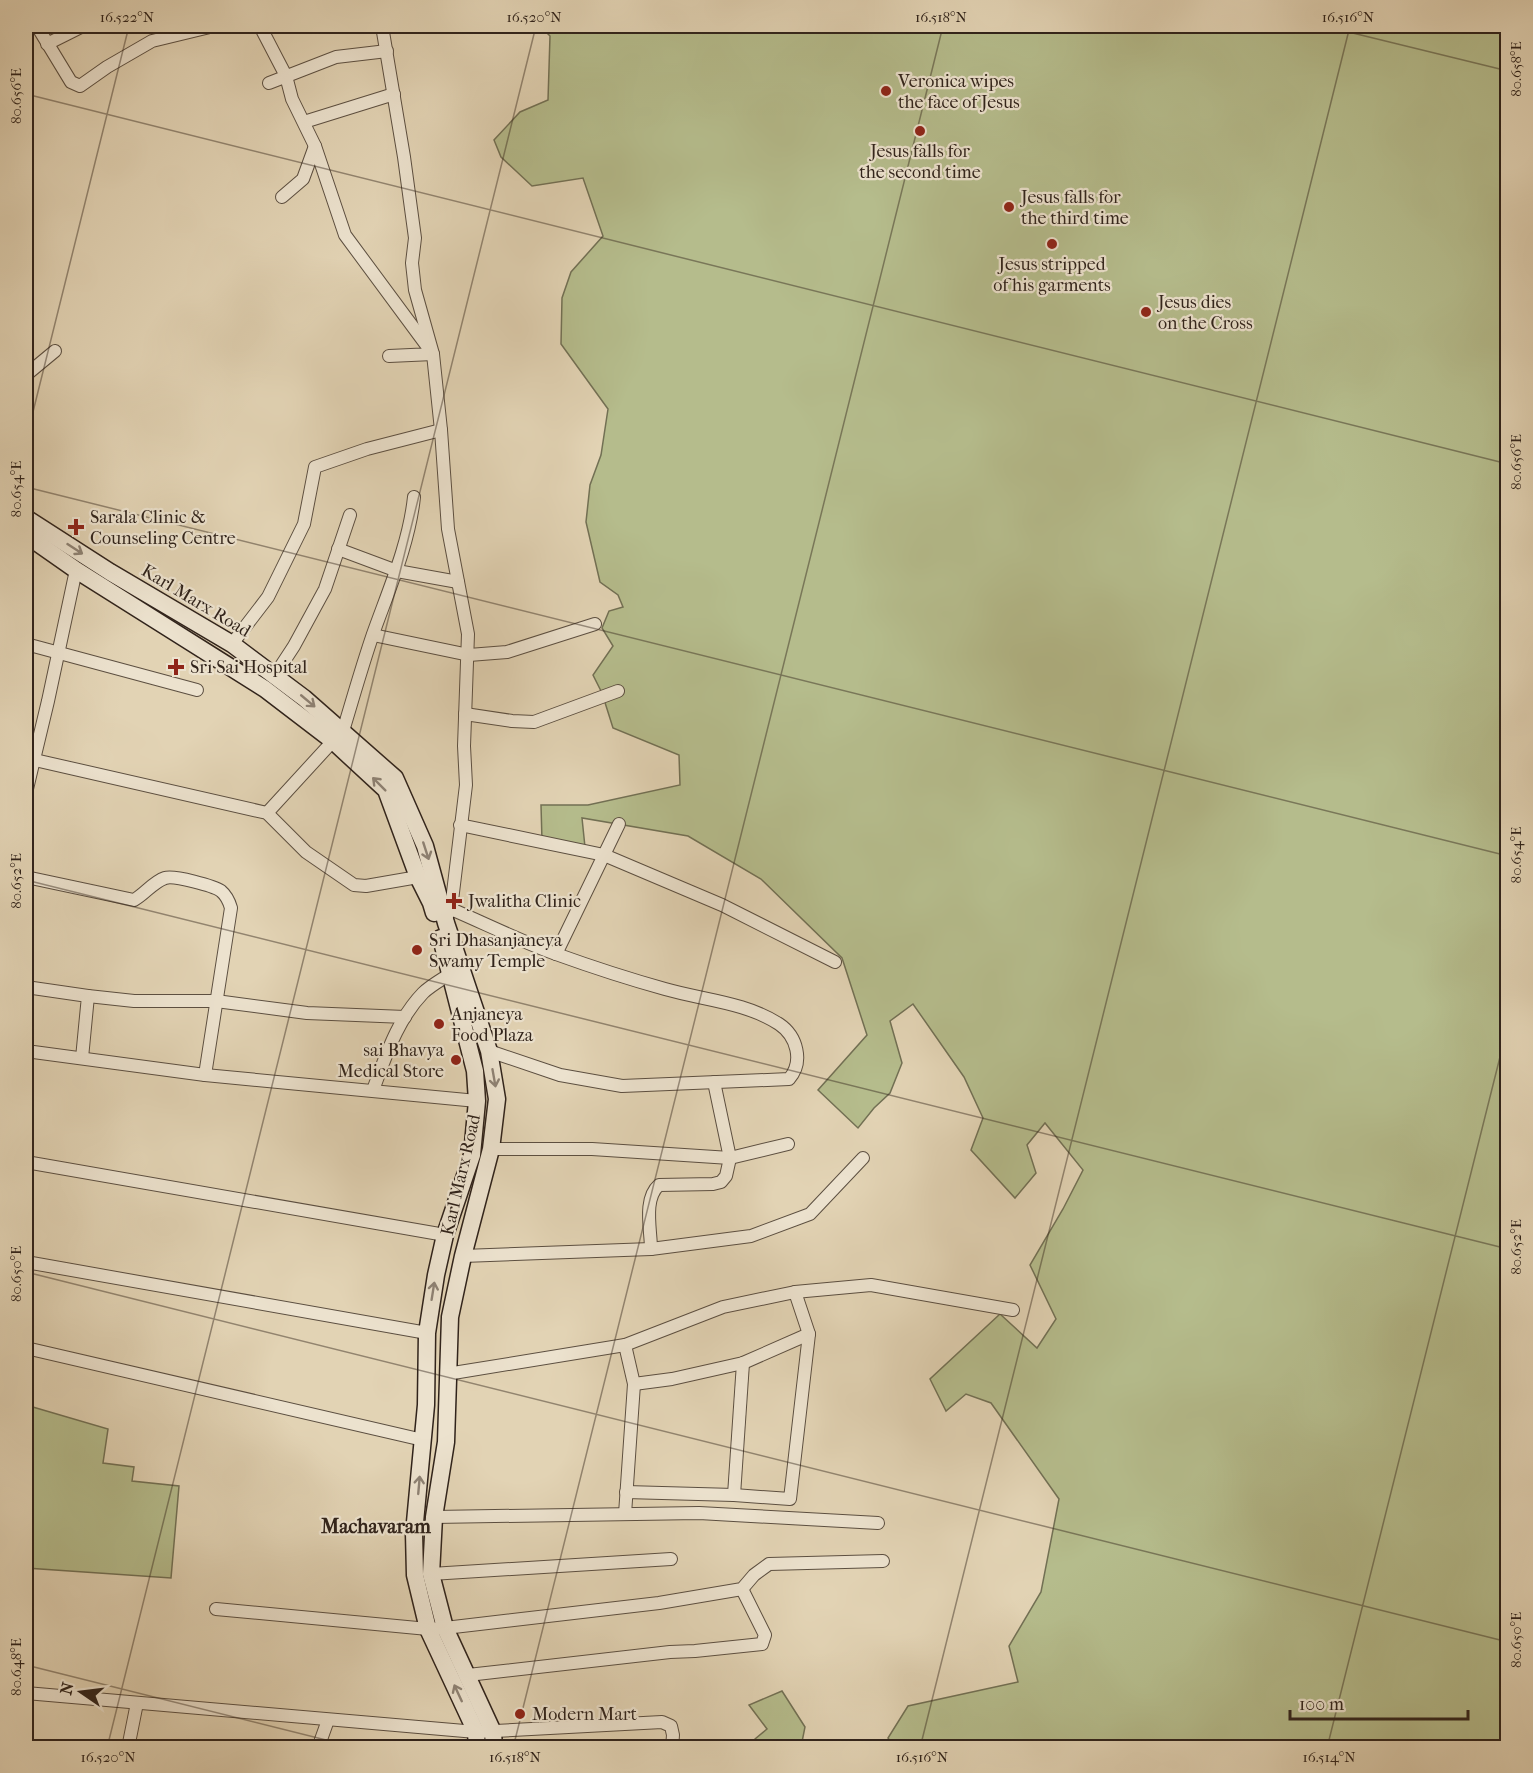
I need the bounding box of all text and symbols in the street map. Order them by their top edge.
text: 16.522°N [100,8,155,26]
text: 16.520°N [506,8,562,26]
text: 16.518°N [915,8,968,26]
text: 16.516°N [1322,8,1375,26]
text: 80.658°E [1507,41,1525,97]
text: 80.656°E [7,68,25,124]
place label: Veronica wipes the face of Jesus [897,71,1020,113]
marker: Veronica wipes the face of Jesus [879,84,893,98]
marker: Jesus falls for the second time [913,124,927,138]
place label: Jesus falls for the second time [859,141,981,183]
place label: Jesus falls for the third time [1019,187,1129,229]
marker: Jesus falls for the third time [1002,200,1016,214]
marker: Jesus stripped of his garments [1045,237,1059,251]
place label: Jesus stripped of his garments [993,254,1111,296]
place label: Jesus dies on the Cross [1156,292,1253,334]
marker: Jesus dies on the Cross [1139,305,1153,319]
text: 80.656°E [1507,434,1525,490]
text: 80.654°E [7,461,25,517]
place label: Sarala Clinic & Counseling Centre [90,507,236,549]
marker: Sarala Clinic & Counseling Centre [67,518,85,536]
one-way arrow [66,544,83,556]
street label: Karl Marx Road [138,560,255,642]
place label: Sri Sai Hospital [190,657,307,678]
marker: Sri Sai Hospital [167,658,185,676]
one-way arrow [300,695,316,708]
one-way arrow [371,777,386,791]
text: 80.654°E [1507,827,1525,883]
one-way arrow [421,841,432,860]
text: 80.652°E [7,853,25,909]
place label: Jwalitha Clinic [466,891,581,912]
marker: Jwalitha Clinic [445,892,463,910]
place label: Sri Dhasanjaneya Swamy Temple [429,930,563,972]
marker: Sri Dhasanjaneya Swamy Temple [410,943,424,957]
place label: Anjaneya Food Plaza [450,1004,534,1046]
marker: Anjaneya Food Plaza [432,1017,446,1031]
place label: sai Bhavya Medical Store [338,1040,445,1082]
marker: sai Bhavya Medical Store [449,1053,463,1067]
one-way arrow [488,1067,499,1087]
street label: Karl Marx Road [437,1112,485,1238]
text: 80.652°E [1507,1219,1525,1275]
text: 80.650°E [7,1246,25,1302]
one-way arrow [428,1282,439,1302]
one-way arrow [414,1476,425,1496]
district label: Machavaram [320,1515,431,1538]
text: 80.650°E [1507,1612,1525,1668]
text: 80.648°E [7,1638,25,1696]
north arrow [51,1662,111,1722]
text: N [56,1679,78,1697]
scale bar [1290,1683,1468,1721]
one-way arrow [451,1685,463,1703]
text: 100 m [1299,1694,1344,1715]
place label: Modern Mart [532,1704,638,1725]
marker: Modern Mart [513,1707,527,1721]
text: 16.520°N [80,1748,136,1766]
text: 16.518°N [489,1748,542,1766]
text: 16.516°N [896,1748,949,1766]
text: 16.514°N [1302,1748,1356,1766]

